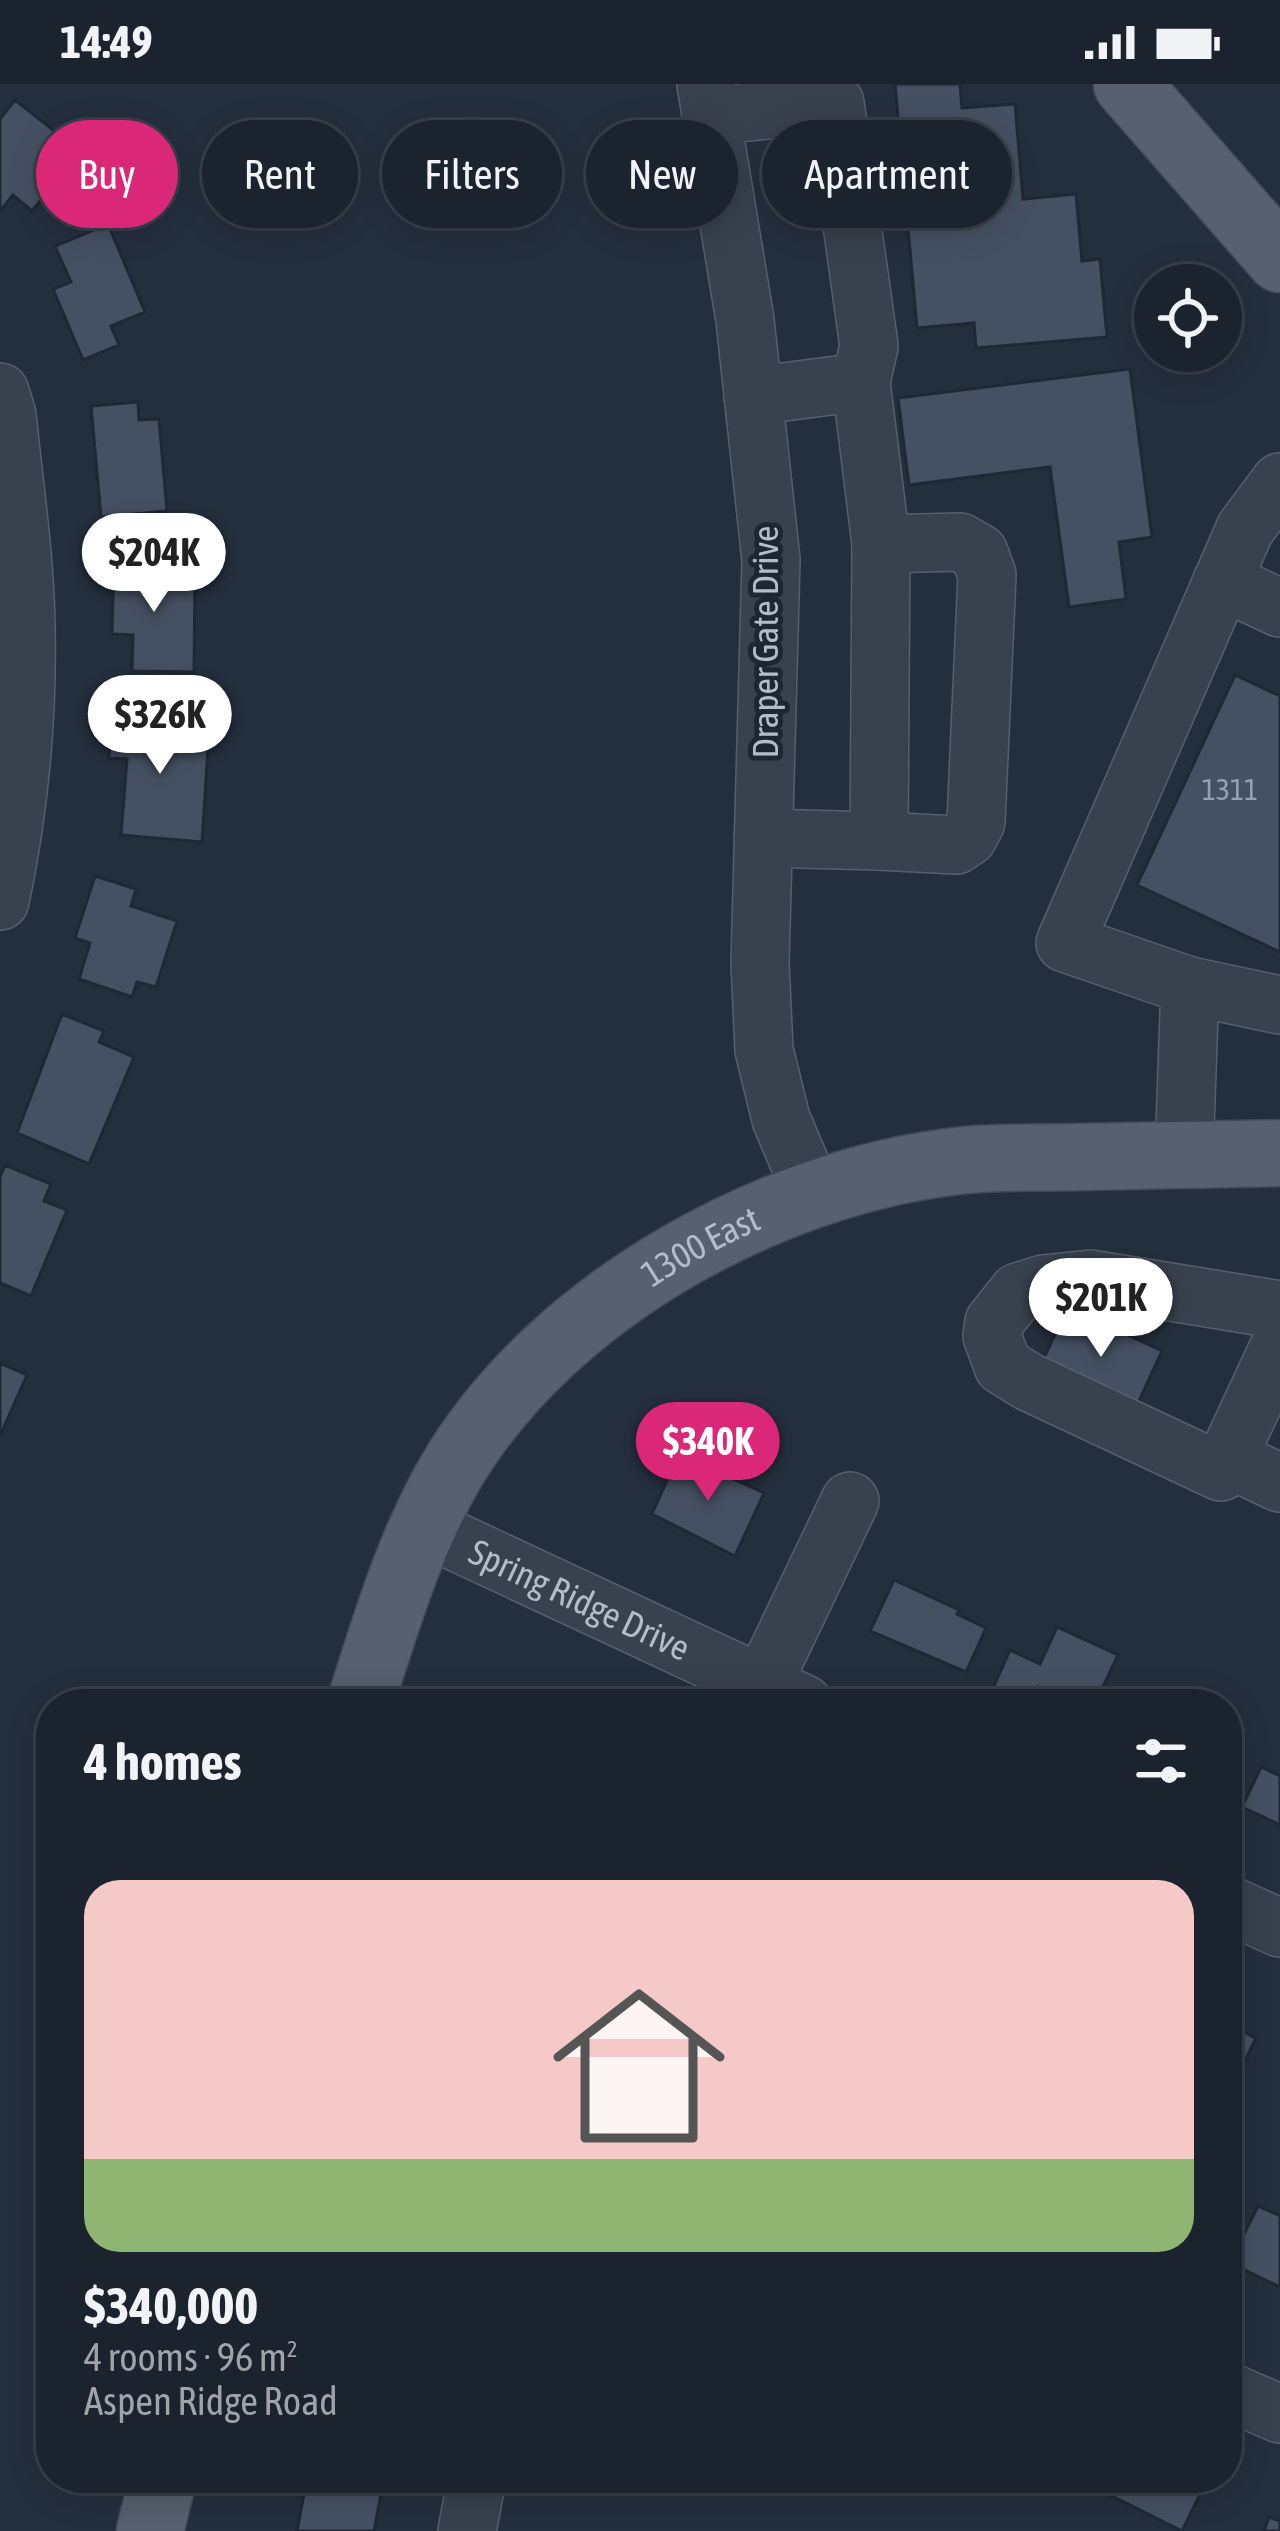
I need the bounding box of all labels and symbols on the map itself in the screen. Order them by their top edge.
pin: $204K [70,513,238,615]
street label: Draper Gate Drive [744,526,786,758]
pin: $326K [76,675,244,777]
house number: 1311 [1202,772,1258,806]
street label: 1300 East [633,1197,766,1295]
pin: $201K [1017,1258,1185,1360]
pin: $340K [624,1402,792,1504]
street label: Spring Ridge Drive [463,1530,697,1669]

